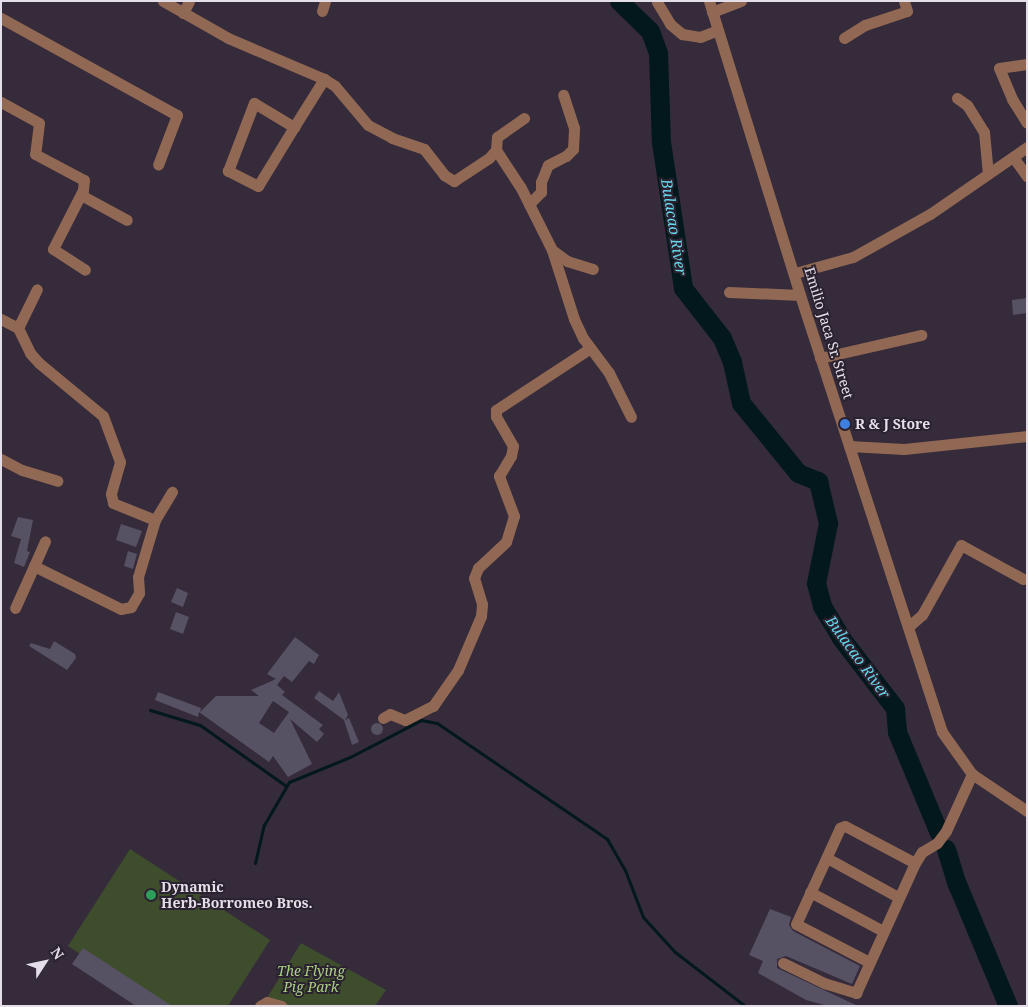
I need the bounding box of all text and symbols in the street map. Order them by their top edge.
water label: Bulacao River [657,177,691,277]
street label: Emilio Jaca Sr. Street [801,265,857,401]
place label: R & J Store [855,416,930,432]
marker: R & J Store [839,418,851,430]
water label: Bulacao River [822,612,894,702]
place label: Dynamic Herb-Borromeo Bros. [161,879,313,912]
marker: Dynamic Herb-Borromeo Bros. [145,889,157,901]
north arrow [20,937,70,987]
text: N [47,943,69,963]
park label: The Flying Pig Park [277,963,345,996]

